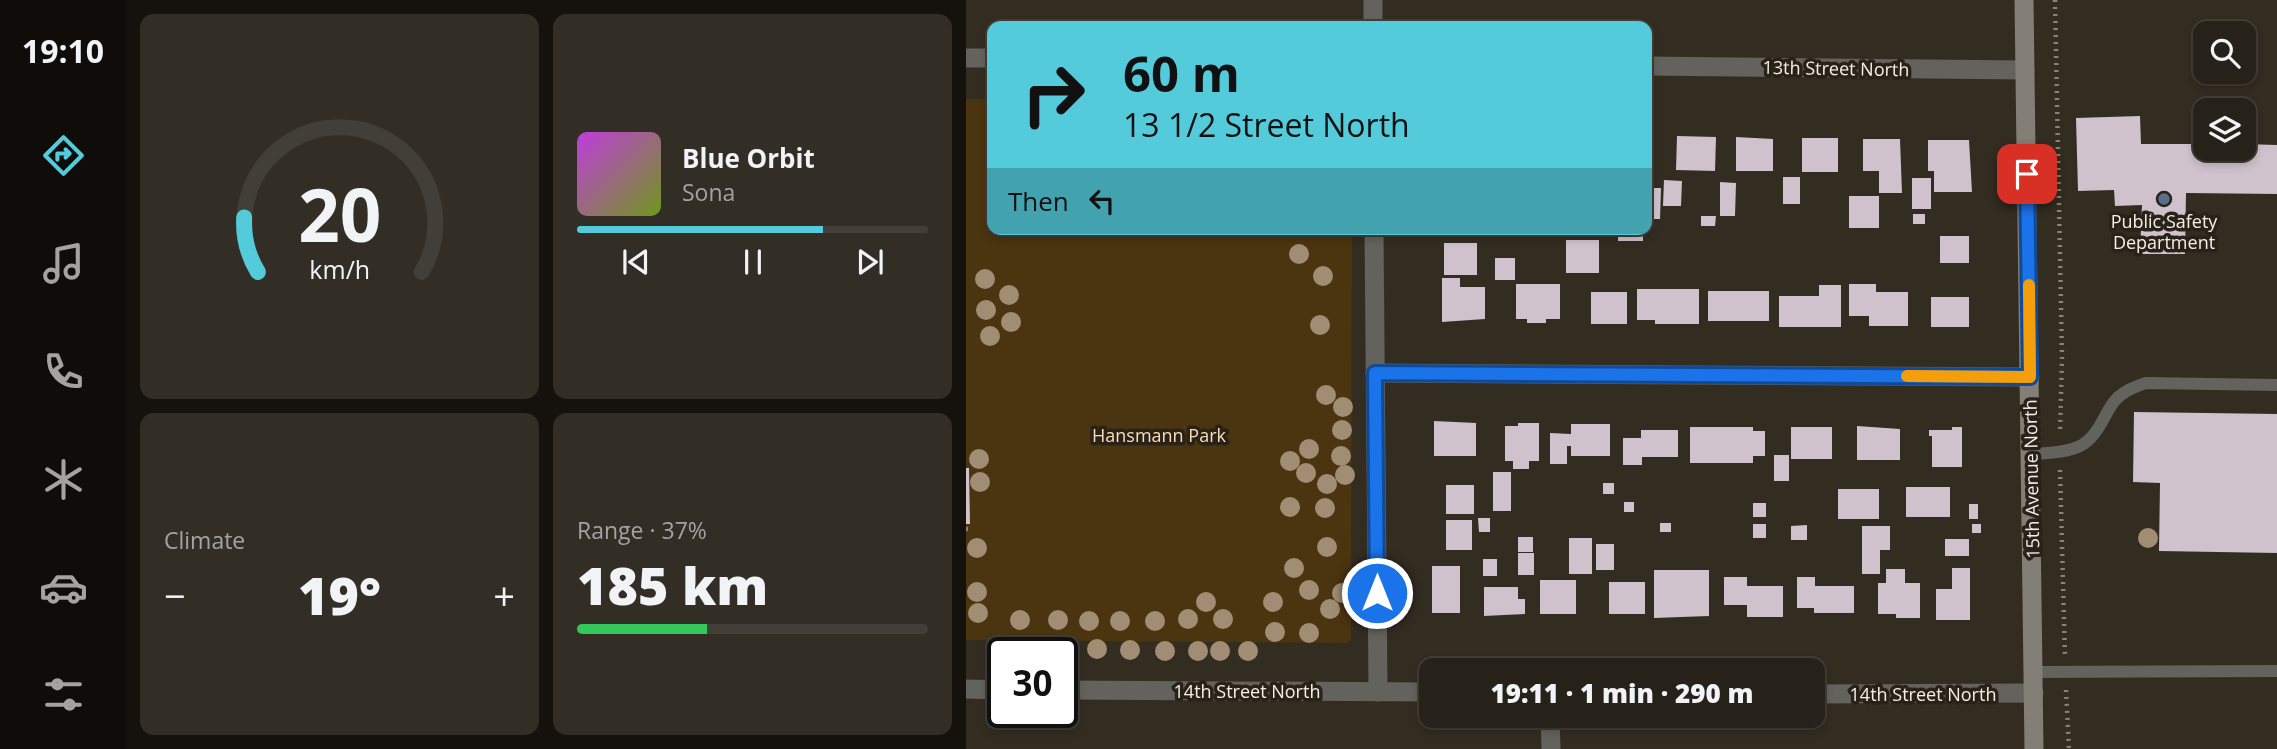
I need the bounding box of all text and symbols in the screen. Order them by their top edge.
map controls [2193,21,2256,161]
button: search [2193,21,2256,84]
text: 19:10 [22,29,104,72]
text: 60 m [1123,40,1240,106]
icon: right [1008,49,1099,140]
street label: 13th Street North [1762,55,1910,81]
button: layers [2193,98,2256,161]
text: 13 1/2 Street North [1123,103,1410,146]
icon: directions [39,131,88,180]
text: Blue Orbit [682,140,815,176]
pin [1997,144,2057,204]
icon: arrive [2008,155,2046,193]
text: 20 [298,165,381,264]
text: Sona [682,176,735,208]
icon: left [1083,182,1121,220]
text: Then [1008,183,1069,219]
marker: Public Safety Department [2156,191,2172,207]
place label: Public Safety Department [2111,209,2218,254]
icon: music [39,239,88,288]
icon: previous [617,243,655,281]
icon: pause [734,243,772,281]
icon: next [851,243,889,281]
text: km/h [309,252,370,286]
icon: phone [39,347,88,396]
street label: 15th Avenue North [2018,399,2044,559]
park label: Hansmann Park [1092,423,1227,447]
icon: climate [39,455,88,504]
text: Range · 37% [577,514,707,546]
text: Climate [164,524,245,556]
text: 185 km [577,549,768,620]
position arrow [1340,556,1414,630]
text: 19° [298,559,381,630]
icon: car [39,563,88,612]
text: − [164,569,186,621]
text: + [493,569,515,621]
speed limit sign: 30 [987,637,1078,728]
icon: filters [39,670,88,719]
text: 19:11 · 1 min · 290 m [1491,675,1753,711]
street label: 14th Street North [1174,679,1320,703]
street label: 14th Street North [1850,682,1996,706]

